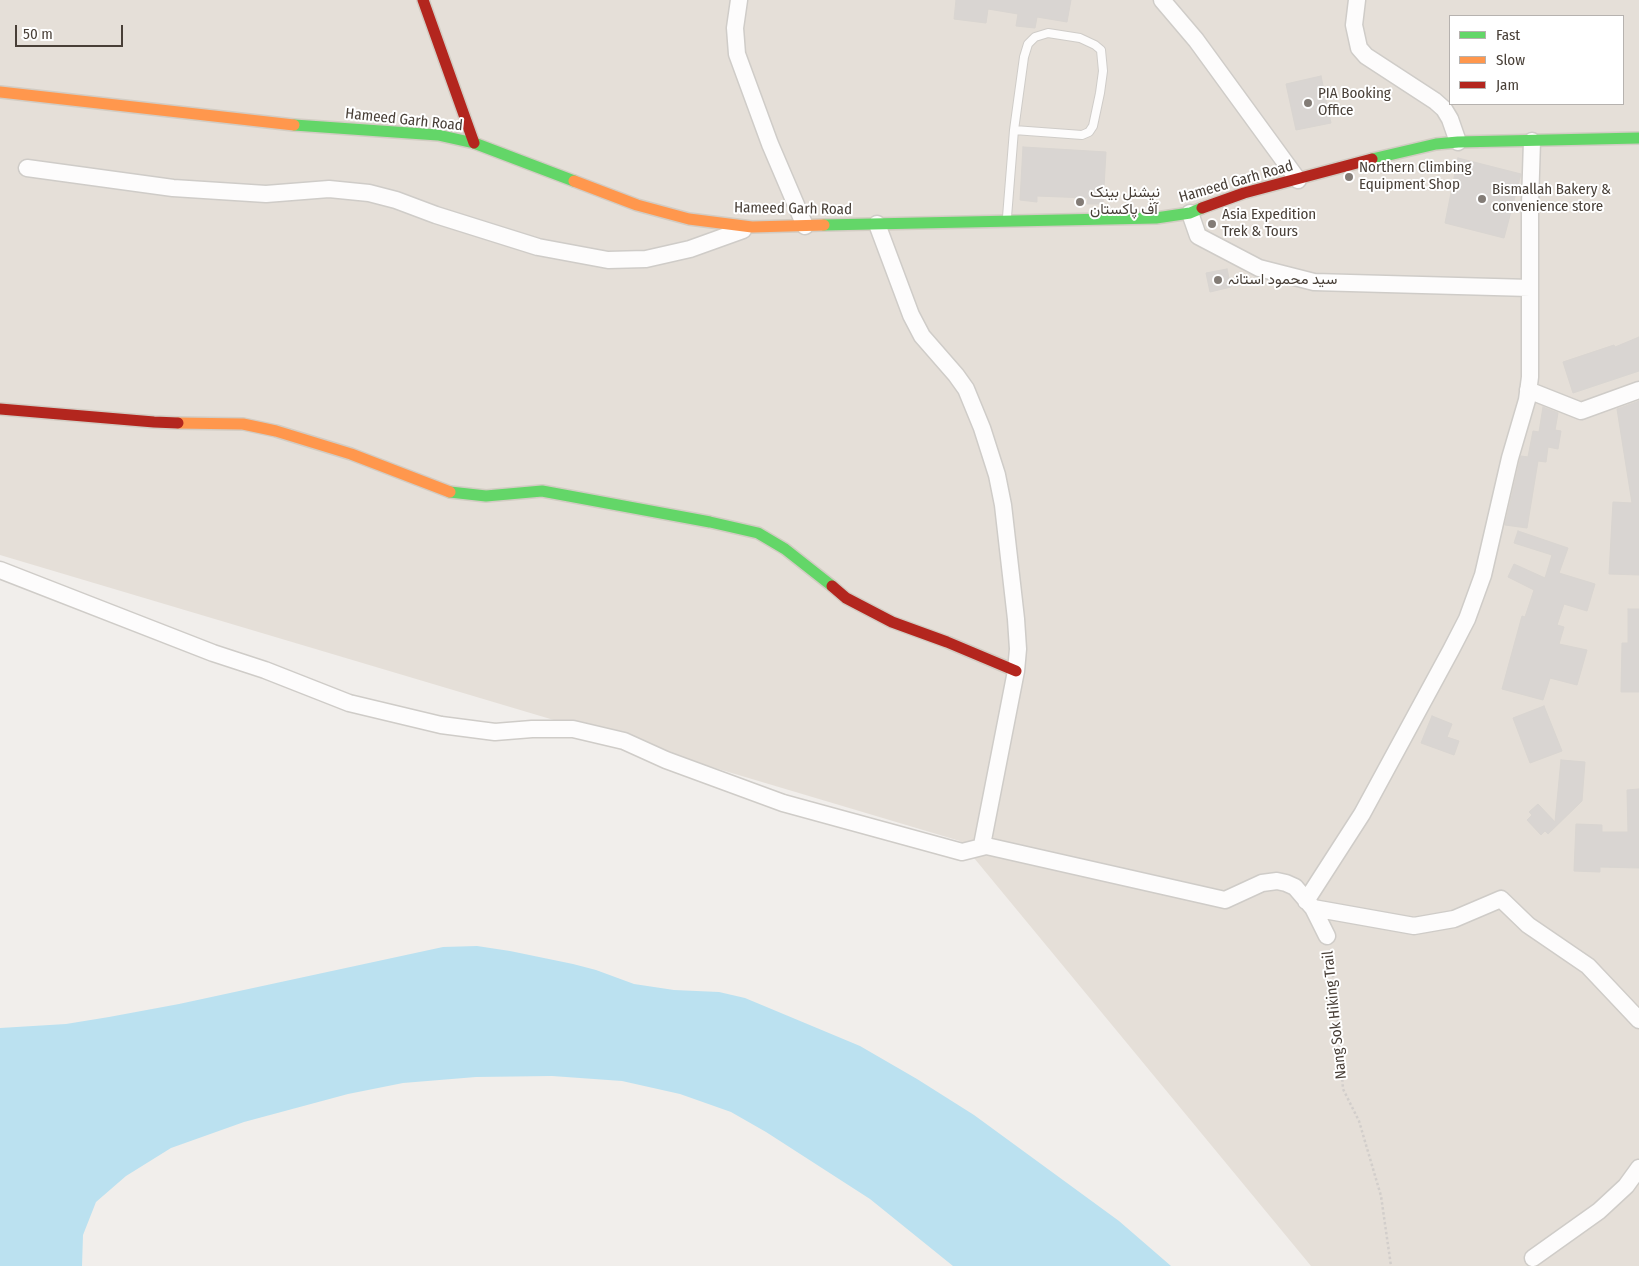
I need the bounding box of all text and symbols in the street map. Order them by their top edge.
scale bar [18,15,125,47]
legend [1449,15,1624,105]
text: 50 m [23,25,53,43]
text: Fast [1496,26,1520,44]
text: Slow [1496,51,1525,69]
text: Jam [1496,76,1519,94]
place label: PIA Booking Office [1318,85,1391,120]
marker: PIA Booking Office [1302,97,1314,109]
street label: Hameed Garh Road [344,105,464,135]
street label: Hameed Garh Road [1177,157,1295,207]
place label: Northern Climbing Equipment Shop [1359,159,1472,194]
marker: Northern Climbing Equipment Shop [1343,171,1355,183]
place label: Bismallah Bakery & convenience store [1492,181,1611,216]
place label: نیشنل بینک آف پاکستان [1090,184,1160,219]
marker: Bismallah Bakery & convenience store [1476,193,1488,205]
marker: نیشنل بینک آف پاکستان [1074,196,1086,208]
street label: Hameed Garh Road [734,199,852,219]
place label: Asia Expedition Trek & Tours [1222,206,1316,241]
marker: Asia Expedition Trek & Tours [1206,218,1218,230]
place label: سید محمود استانہ [1228,271,1337,289]
marker: سید محمود استانہ [1212,274,1224,286]
street label: Nang Sok Hiking Trail [1319,950,1351,1080]

